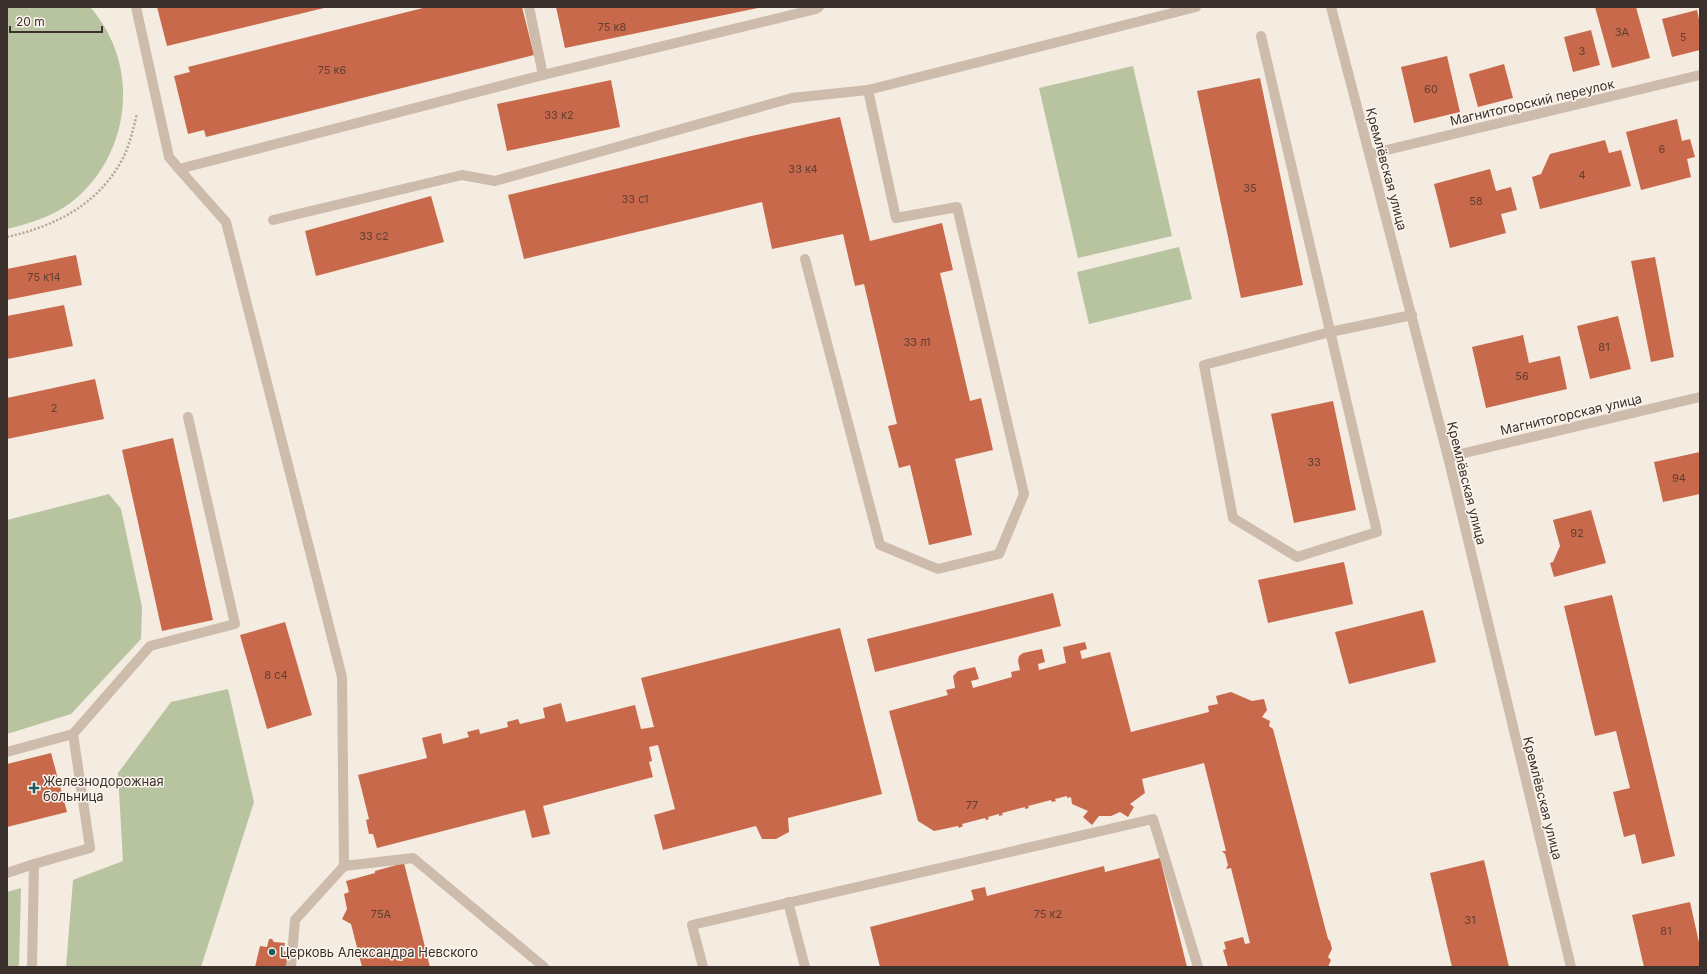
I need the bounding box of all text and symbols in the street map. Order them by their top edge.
scale bar [10,8,102,34]
text: 20 m [16,14,45,29]
house number: 75 к8 [598,20,627,34]
house number: 3А [1615,25,1630,39]
house number: 5 [1680,30,1687,44]
house number: 3 [1579,44,1586,58]
house number: 75 к6 [318,63,347,77]
street label: Магнитогорский переулок [1448,75,1616,129]
house number: 60 [1424,82,1438,96]
street label: Кремлёвская улица [1363,106,1411,232]
house number: 33 к2 [544,108,574,122]
house number: 6 [1659,142,1666,156]
house number: 33 к4 [788,162,818,176]
house number: 4 [1578,168,1586,182]
house number: 35 [1243,181,1257,195]
house number: 33 с1 [621,192,649,206]
house number: 58 [1469,194,1483,208]
house number: 33 с2 [359,229,389,243]
house number: 75 к14 [27,270,61,284]
house number: 33 л1 [903,335,931,349]
house number: 81 [1598,340,1610,354]
house number: 56 [1515,369,1529,383]
street label: Магнитогорская улица [1499,390,1643,438]
house number: 2 [51,401,57,415]
street label: Кремлёвская улица [1444,420,1490,546]
house number: 33 [1307,455,1321,469]
house number: 94 [1672,471,1686,485]
house number: 92 [1570,526,1584,540]
house number: 8 с4 [264,668,288,682]
street label: Кремлёвская улица [1520,735,1566,861]
place label: Железнодорожная больница [43,773,164,804]
marker: Железнодорожная больница [28,782,40,794]
house number: 77 [966,798,978,812]
house number: 75А [371,907,392,921]
house number: 75 к2 [1034,907,1062,921]
house number: 31 [1464,913,1476,927]
house number: 81 [1660,924,1672,938]
place label: Церковь Александра Невского [280,944,478,960]
marker: Церковь Александра Невского [267,947,277,957]

